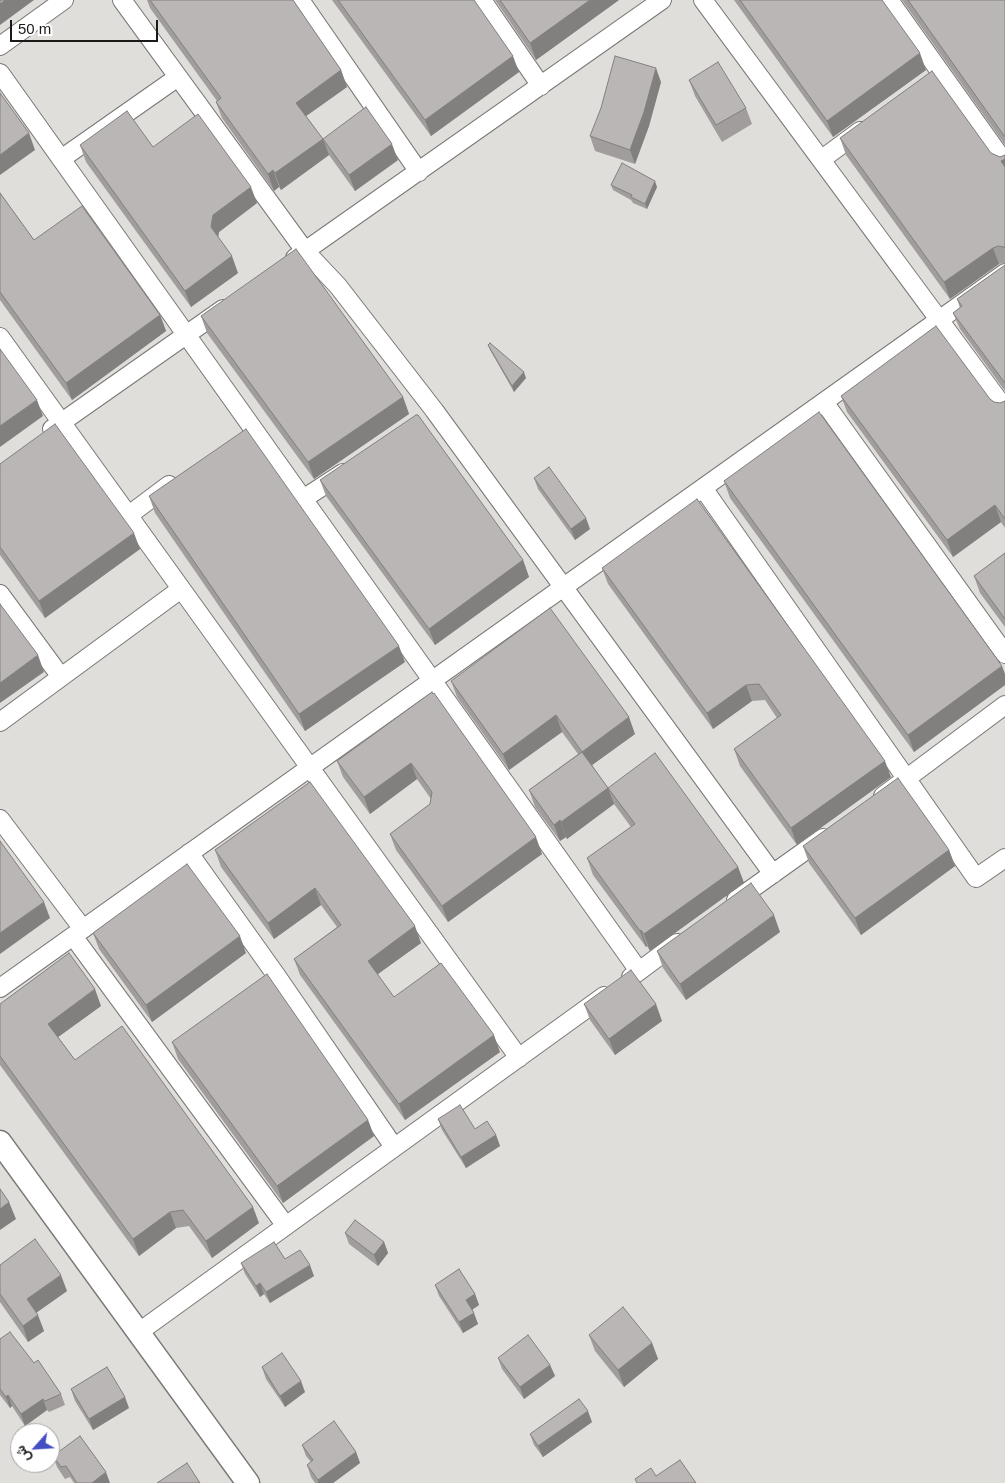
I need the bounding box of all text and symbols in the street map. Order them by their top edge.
scale bar [12,10,160,42]
text: 50 m [18,20,51,37]
north arrow [10,1423,60,1473]
text: ش [12,1443,33,1465]

